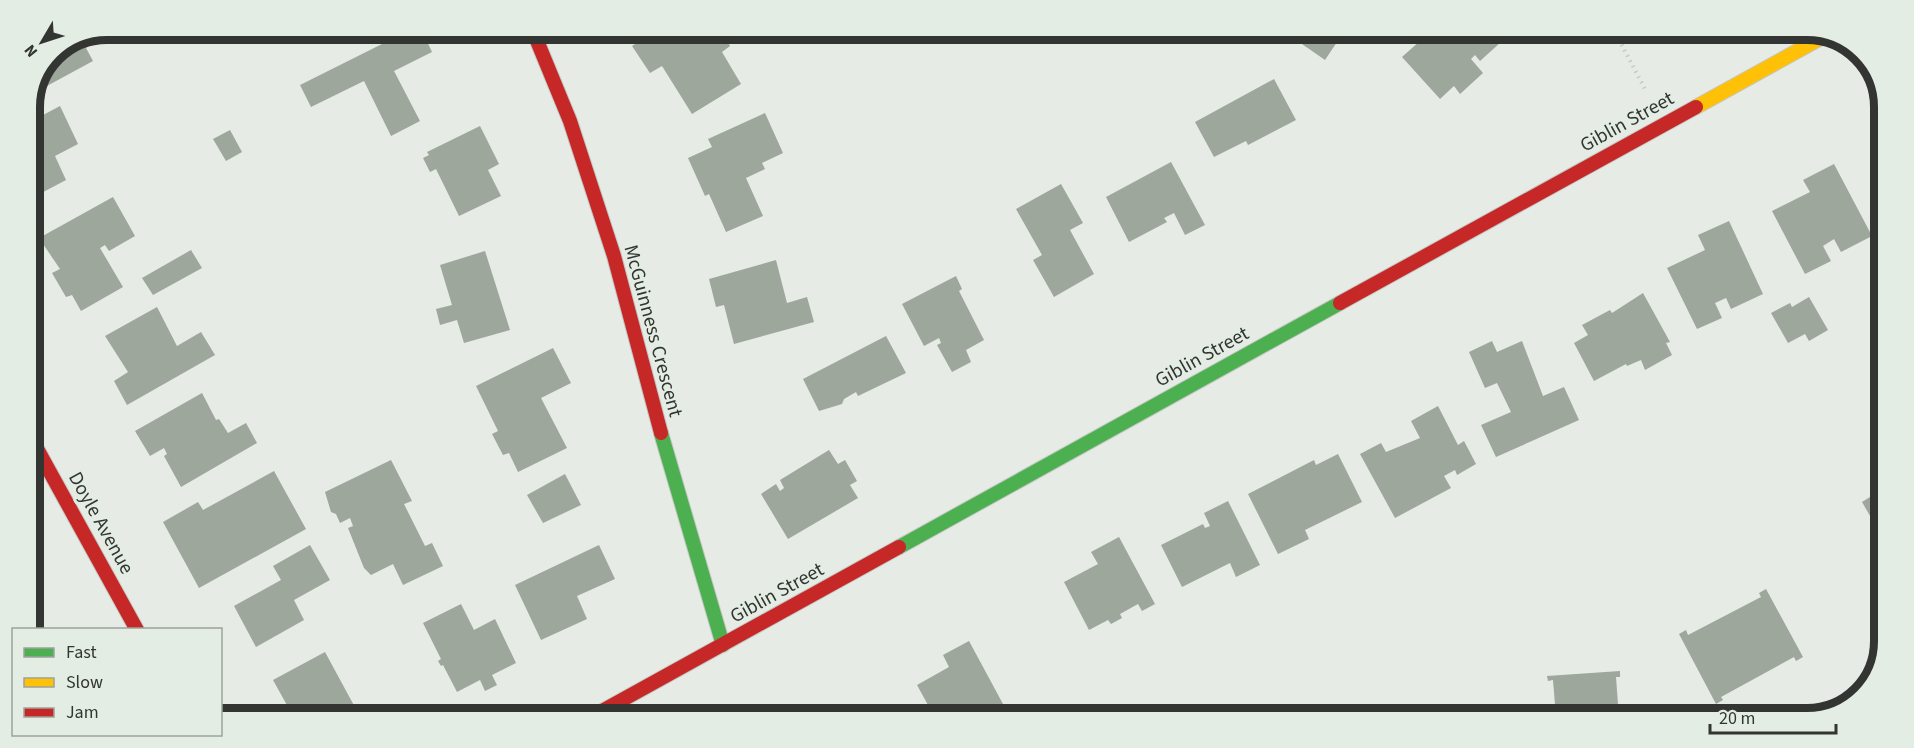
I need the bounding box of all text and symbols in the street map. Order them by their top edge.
north arrow [12,12,72,72]
text: N [19,40,43,62]
street label: Giblin Street [1575,85,1679,159]
street label: McGuinness Crescent [617,242,690,420]
street label: Giblin Street [1150,320,1254,394]
street label: Doyle Avenue [61,467,141,579]
street label: Giblin Street [725,556,829,630]
legend [12,628,222,736]
text: Fast [66,640,97,665]
text: Slow [66,670,103,695]
scale bar [1710,697,1836,735]
text: Jam [66,700,99,725]
text: 20 m [1719,706,1755,731]

